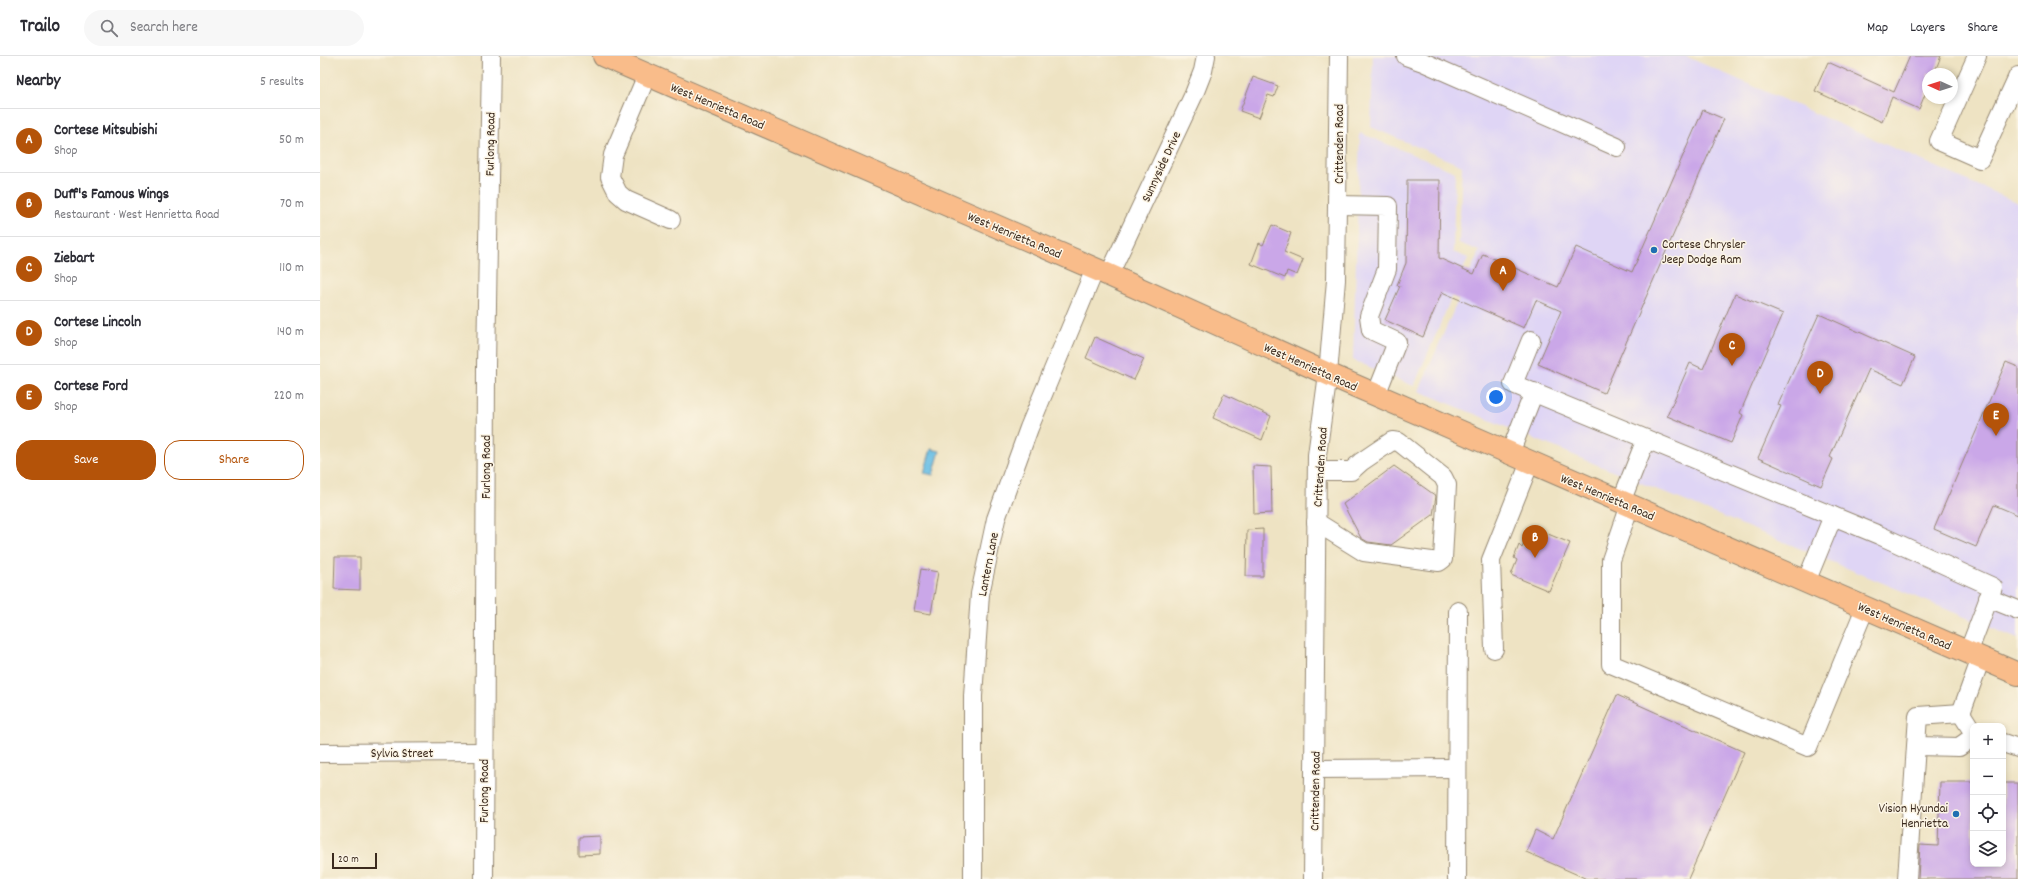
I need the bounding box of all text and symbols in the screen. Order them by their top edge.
search box [84,10,364,46]
text: Trailo [20,14,60,41]
icon: search [98,17,120,39]
text: Search here [130,17,198,39]
text: Map [1867,18,1888,38]
text: Layers [1910,18,1945,38]
text: Share [1967,18,1998,38]
north arrow [1922,68,1958,104]
text: Nearby [16,70,60,94]
text: 5 results [260,73,304,92]
street label: West Henrietta Road [667,79,767,136]
street label: Crittenden Road [1331,104,1350,184]
street label: Furlong Road [481,112,502,176]
text: Cortese Mitsubishi [54,120,157,142]
street label: Sunnyside Drive [1138,128,1187,206]
text: A [25,131,33,150]
text: 50 m [279,131,304,150]
text: Shop [54,142,77,161]
text: Duff's Famous Wings [54,184,169,206]
text: B [26,195,32,214]
text: 70 m [280,195,304,214]
text: Restaurant · West Henrietta Road [54,206,219,225]
street label: West Henrietta Road [964,208,1064,265]
place label: Cortese Chrysler Jeep Dodge Ram [1662,236,1745,270]
marker: Cortese Chrysler Jeep Dodge Ram [1649,245,1659,255]
text: Ziebart [54,248,95,270]
pin: A [1490,258,1516,291]
text: C [26,259,32,278]
text: 110 m [279,259,304,278]
text: Shop [54,270,77,289]
text: Cortese Lincoln [54,312,141,334]
text: D [26,323,32,342]
text: 140 m [277,323,304,342]
pin: C [1719,333,1745,366]
text: Shop [54,334,77,353]
street label: West Henrietta Road [1260,339,1360,397]
pin: D [1807,361,1833,394]
text: Cortese Ford [54,376,128,398]
text: E [26,387,32,406]
text: 220 m [274,387,304,406]
your location [1486,387,1506,407]
text: Shop [54,398,77,417]
pin: E [1983,403,2009,436]
street label: Crittenden Road [1309,427,1334,508]
street label: Furlong Road [478,435,497,499]
button: Save [16,440,156,480]
button: Share [164,440,304,480]
street label: West Henrietta Road [1557,470,1657,527]
pin: B [1522,525,1548,558]
street label: Lantern Lane [974,531,1005,598]
street label: West Henrietta Road [1854,598,1954,656]
map controls [1970,723,2006,867]
button: + [1970,723,2006,759]
street label: Sylvia Street [371,745,433,764]
street label: Crittenden Road [1306,751,1327,831]
street label: Furlong Road [476,759,495,823]
button: − [1970,759,2006,795]
button: locate [1970,795,2006,831]
place label: Vision Hyundai Henrietta [1879,800,1949,834]
marker: Vision Hyundai Henrietta [1951,809,1961,819]
button: layers [1970,831,2006,867]
scale bar [332,851,377,870]
text: 20 m [338,852,359,868]

